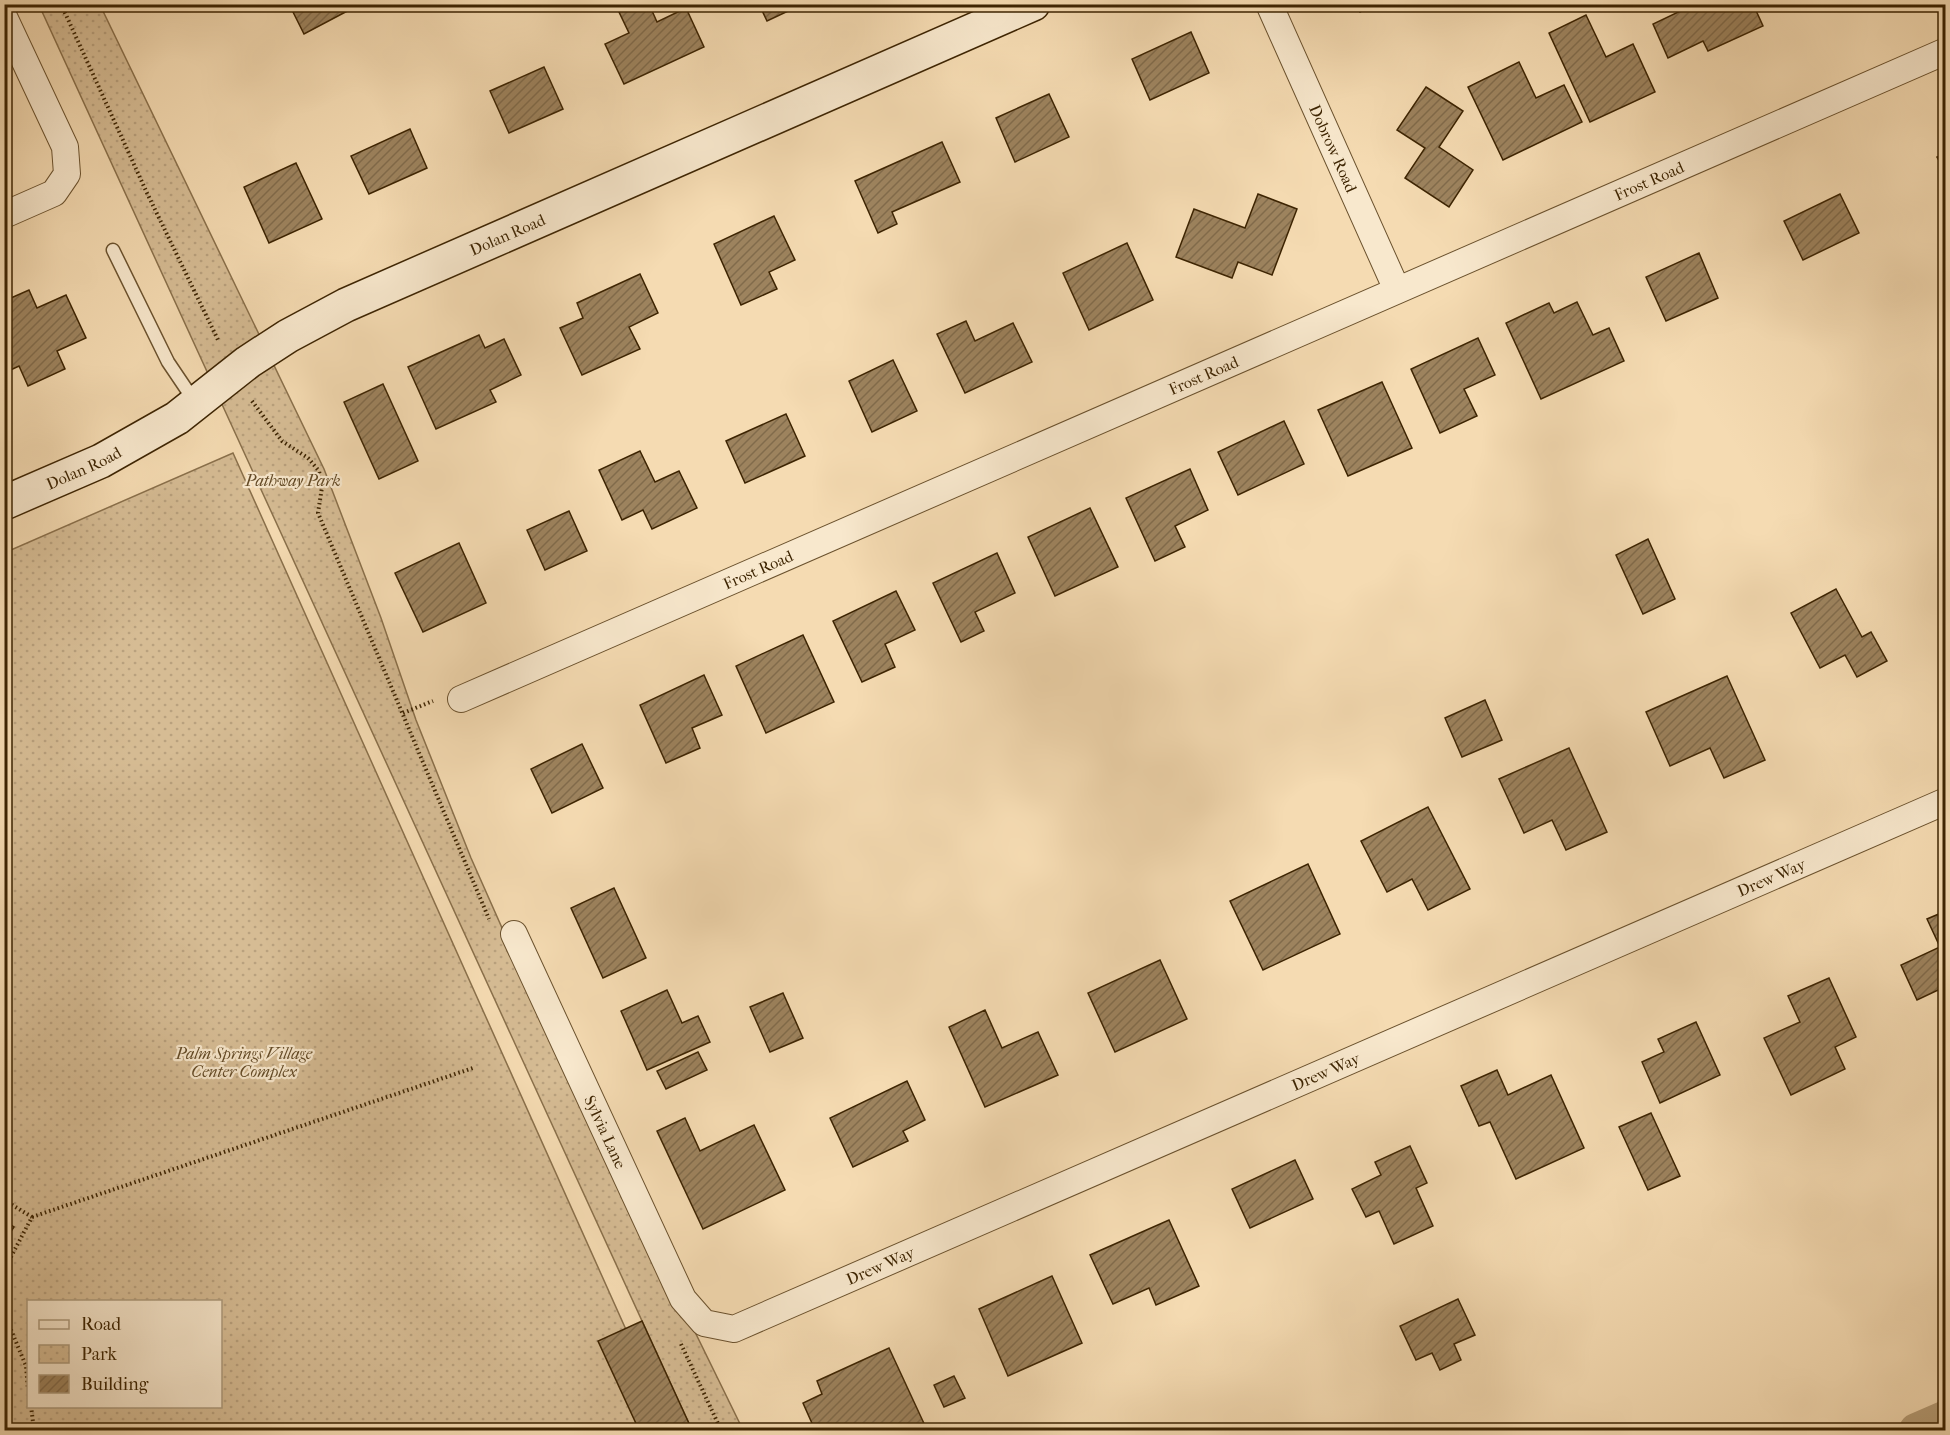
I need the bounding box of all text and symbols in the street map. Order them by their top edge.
street label: Dobrow Road [1305,102,1361,195]
street label: Frost Road [1611,157,1687,205]
street label: Dolan Road [467,210,548,260]
street label: Frost Road [1166,352,1242,399]
street label: Dolan Road [43,442,125,494]
park label: Pathway Park [244,471,341,490]
street label: Frost Road [720,546,796,593]
street label: Drew Way [1734,854,1809,901]
park label: Palm Springs Village Center Complex [175,1044,313,1081]
street label: Drew Way [1289,1048,1363,1095]
street label: Sylvia Lane [580,1092,630,1172]
street label: Drew Way [843,1242,918,1289]
legend [27,1300,222,1408]
text: Road [81,1314,121,1335]
text: Park [81,1344,118,1365]
text: Building [81,1374,149,1395]

